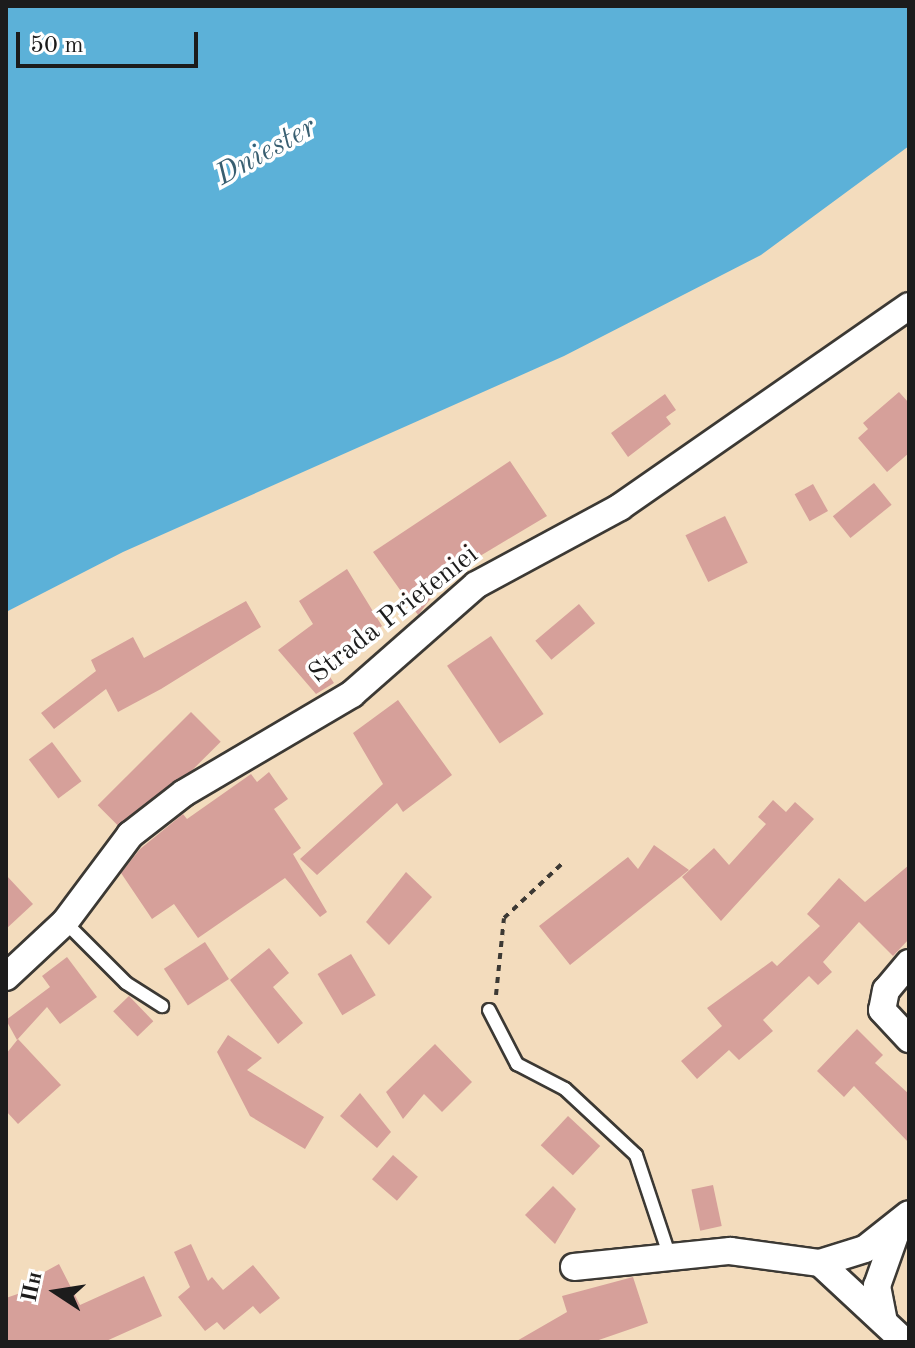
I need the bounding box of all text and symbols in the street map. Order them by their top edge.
scale bar [20,16,202,66]
text: 50 m [30,34,84,58]
water label: Dniester [209,110,323,194]
street label: Strada Prieteniei [303,538,485,692]
north arrow [16,1252,96,1332]
text: Пн [19,1270,46,1304]

